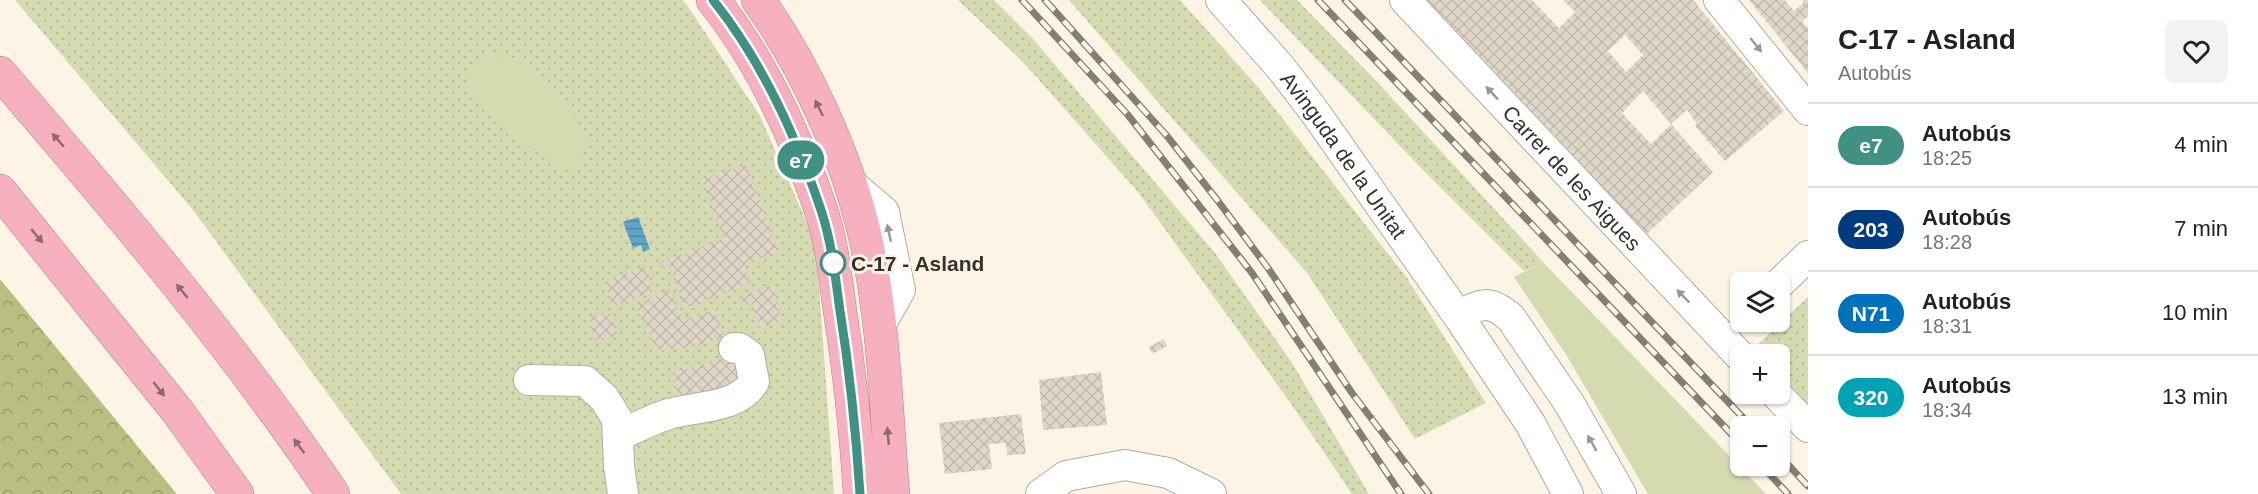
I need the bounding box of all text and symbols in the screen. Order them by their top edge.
button: heart [2165,20,2228,83]
text: C-17 - Asland [1838,24,2016,55]
one-way arrow [1749,38,1762,53]
text: Autobús [1838,62,1911,84]
street label: Avinguda de la Unitat [1277,67,1411,243]
one-way arrow [1485,85,1499,100]
one-way arrow [815,100,824,117]
street label: Carrer de les Aigues [1499,100,1646,255]
text: Autobús [1922,121,2011,146]
text: 4 min [2174,132,2228,157]
one-way arrow [52,133,65,148]
text: e7 [1859,134,1883,157]
line badge: e7 [774,140,828,180]
text: 18:25 [1922,147,1972,169]
text: e7 [789,149,813,172]
text: Autobús [1922,205,2011,230]
text: 7 min [2174,216,2228,241]
text: 203 [1853,218,1889,241]
one-way arrow [884,223,893,242]
one-way arrow [31,228,44,244]
text: 18:28 [1922,231,1972,253]
marker: C-17 - Asland [820,250,846,276]
place label: C-17 - Asland [851,252,984,275]
map controls [1730,272,1790,476]
button: layers [1730,272,1790,332]
one-way arrow [176,283,188,298]
one-way arrow [1676,289,1690,304]
text: Autobús [1922,289,2011,314]
text: 10 min [2162,300,2228,325]
text: N71 [1852,302,1890,325]
text: 18:31 [1922,315,1972,337]
button: + [1730,344,1790,404]
text: Autobús [1922,373,2011,398]
one-way arrow [152,381,164,396]
text: 13 min [2162,384,2228,409]
text: 320 [1853,386,1889,409]
text: 18:34 [1922,399,1972,421]
button: − [1730,416,1790,476]
one-way arrow [883,426,893,445]
one-way arrow [1587,434,1597,451]
one-way arrow [293,439,305,455]

